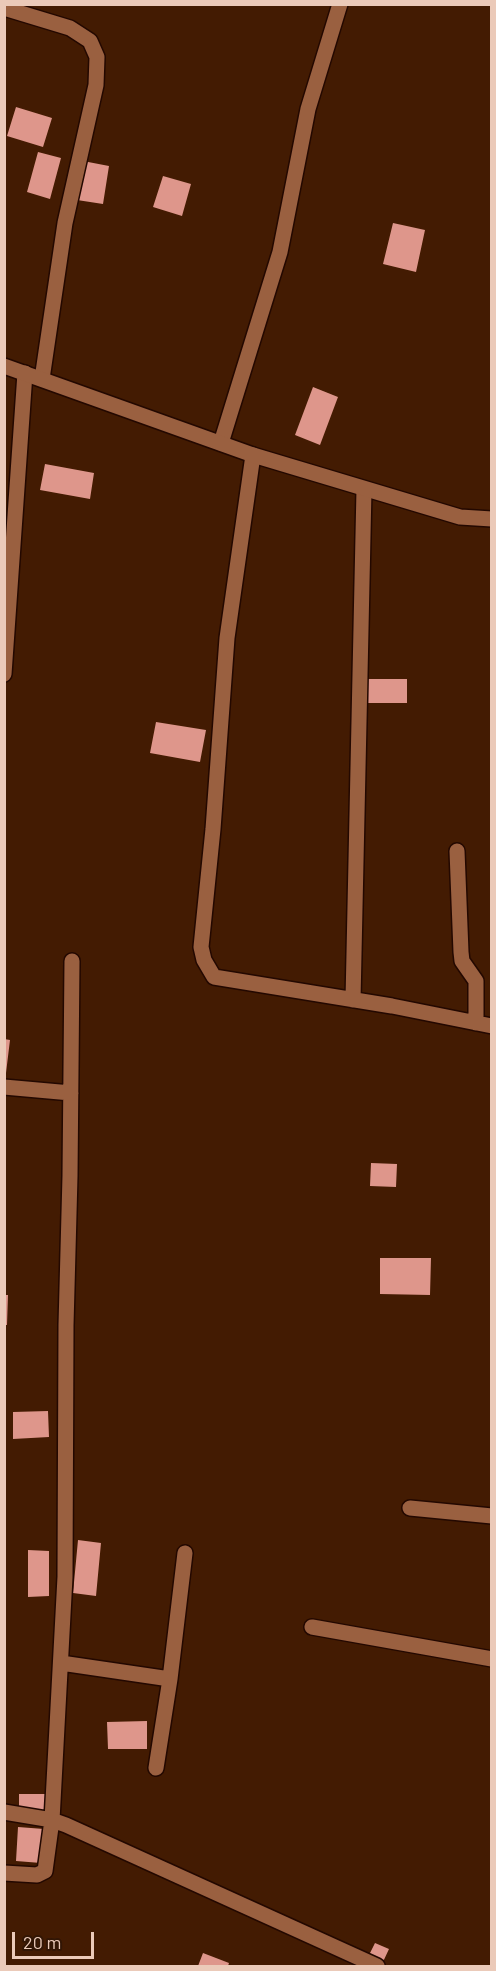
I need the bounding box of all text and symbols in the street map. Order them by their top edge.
scale bar [15,1920,98,1958]
text: 20 m [23,1931,61,1953]

